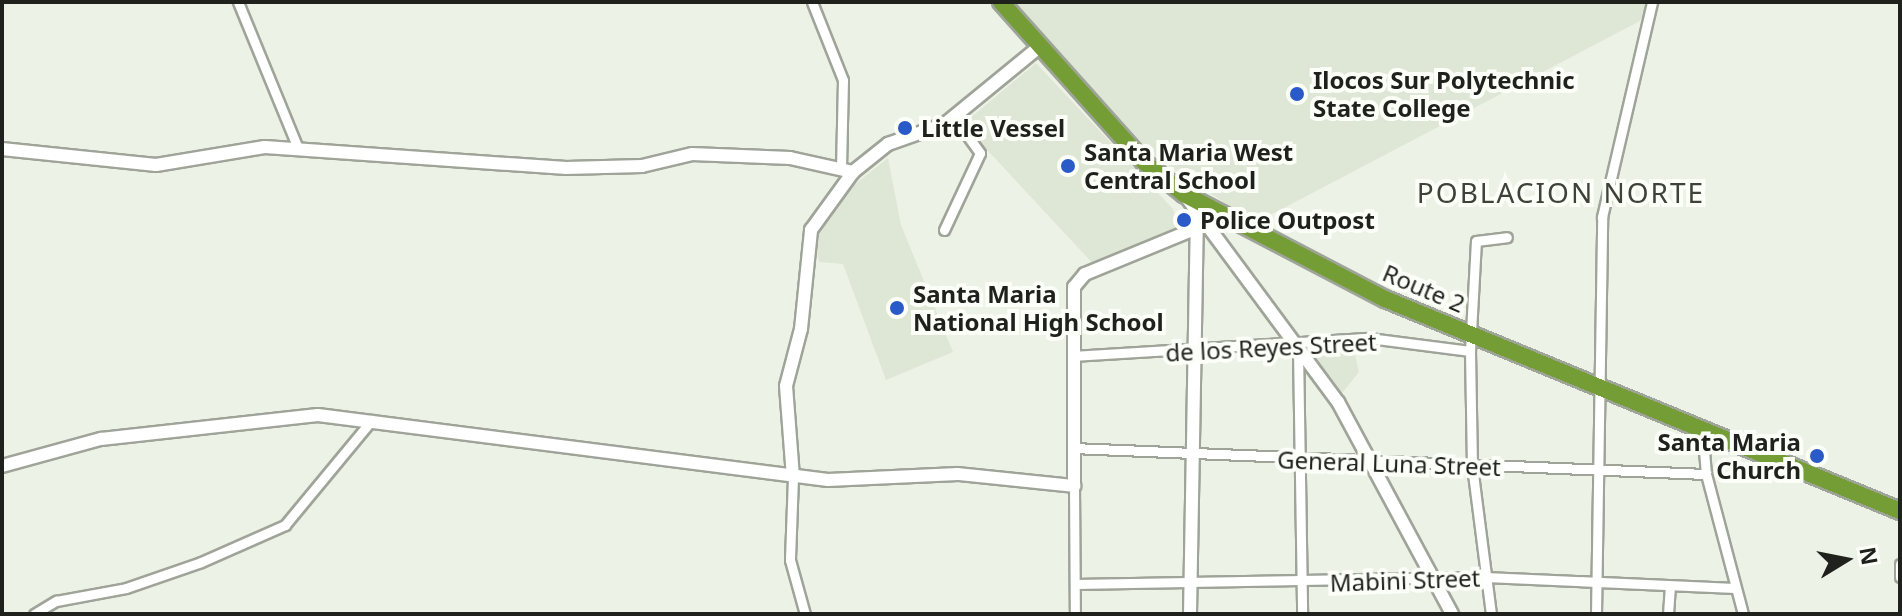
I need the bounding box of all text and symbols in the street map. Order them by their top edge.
place label: Ilocos Sur Polytechnic State College [1313,66,1575,122]
marker: Ilocos Sur Polytechnic State College [1288,85,1306,103]
place label: Little Vessel [921,114,1065,142]
marker: Little Vessel [896,119,914,137]
place label: Santa Maria West Central School [1084,138,1293,194]
marker: Santa Maria West Central School [1059,157,1077,175]
district label: POBLACION NORTE [1417,175,1705,209]
place label: Police Outpost [1200,206,1375,234]
marker: Police Outpost [1175,211,1193,229]
street label: Route 2 [1379,258,1469,318]
place label: Santa Maria National High School [913,280,1164,336]
marker: Santa Maria National High School [888,299,906,317]
street label: de los Reyes Street [1165,327,1377,367]
place label: Santa Maria Church [1657,428,1801,484]
street label: General Luna Street [1277,445,1501,481]
marker: Santa Maria Church [1808,447,1826,465]
north arrow [1806,520,1886,600]
text: N [1853,544,1886,567]
street label: Mabini Street [1329,563,1481,597]

